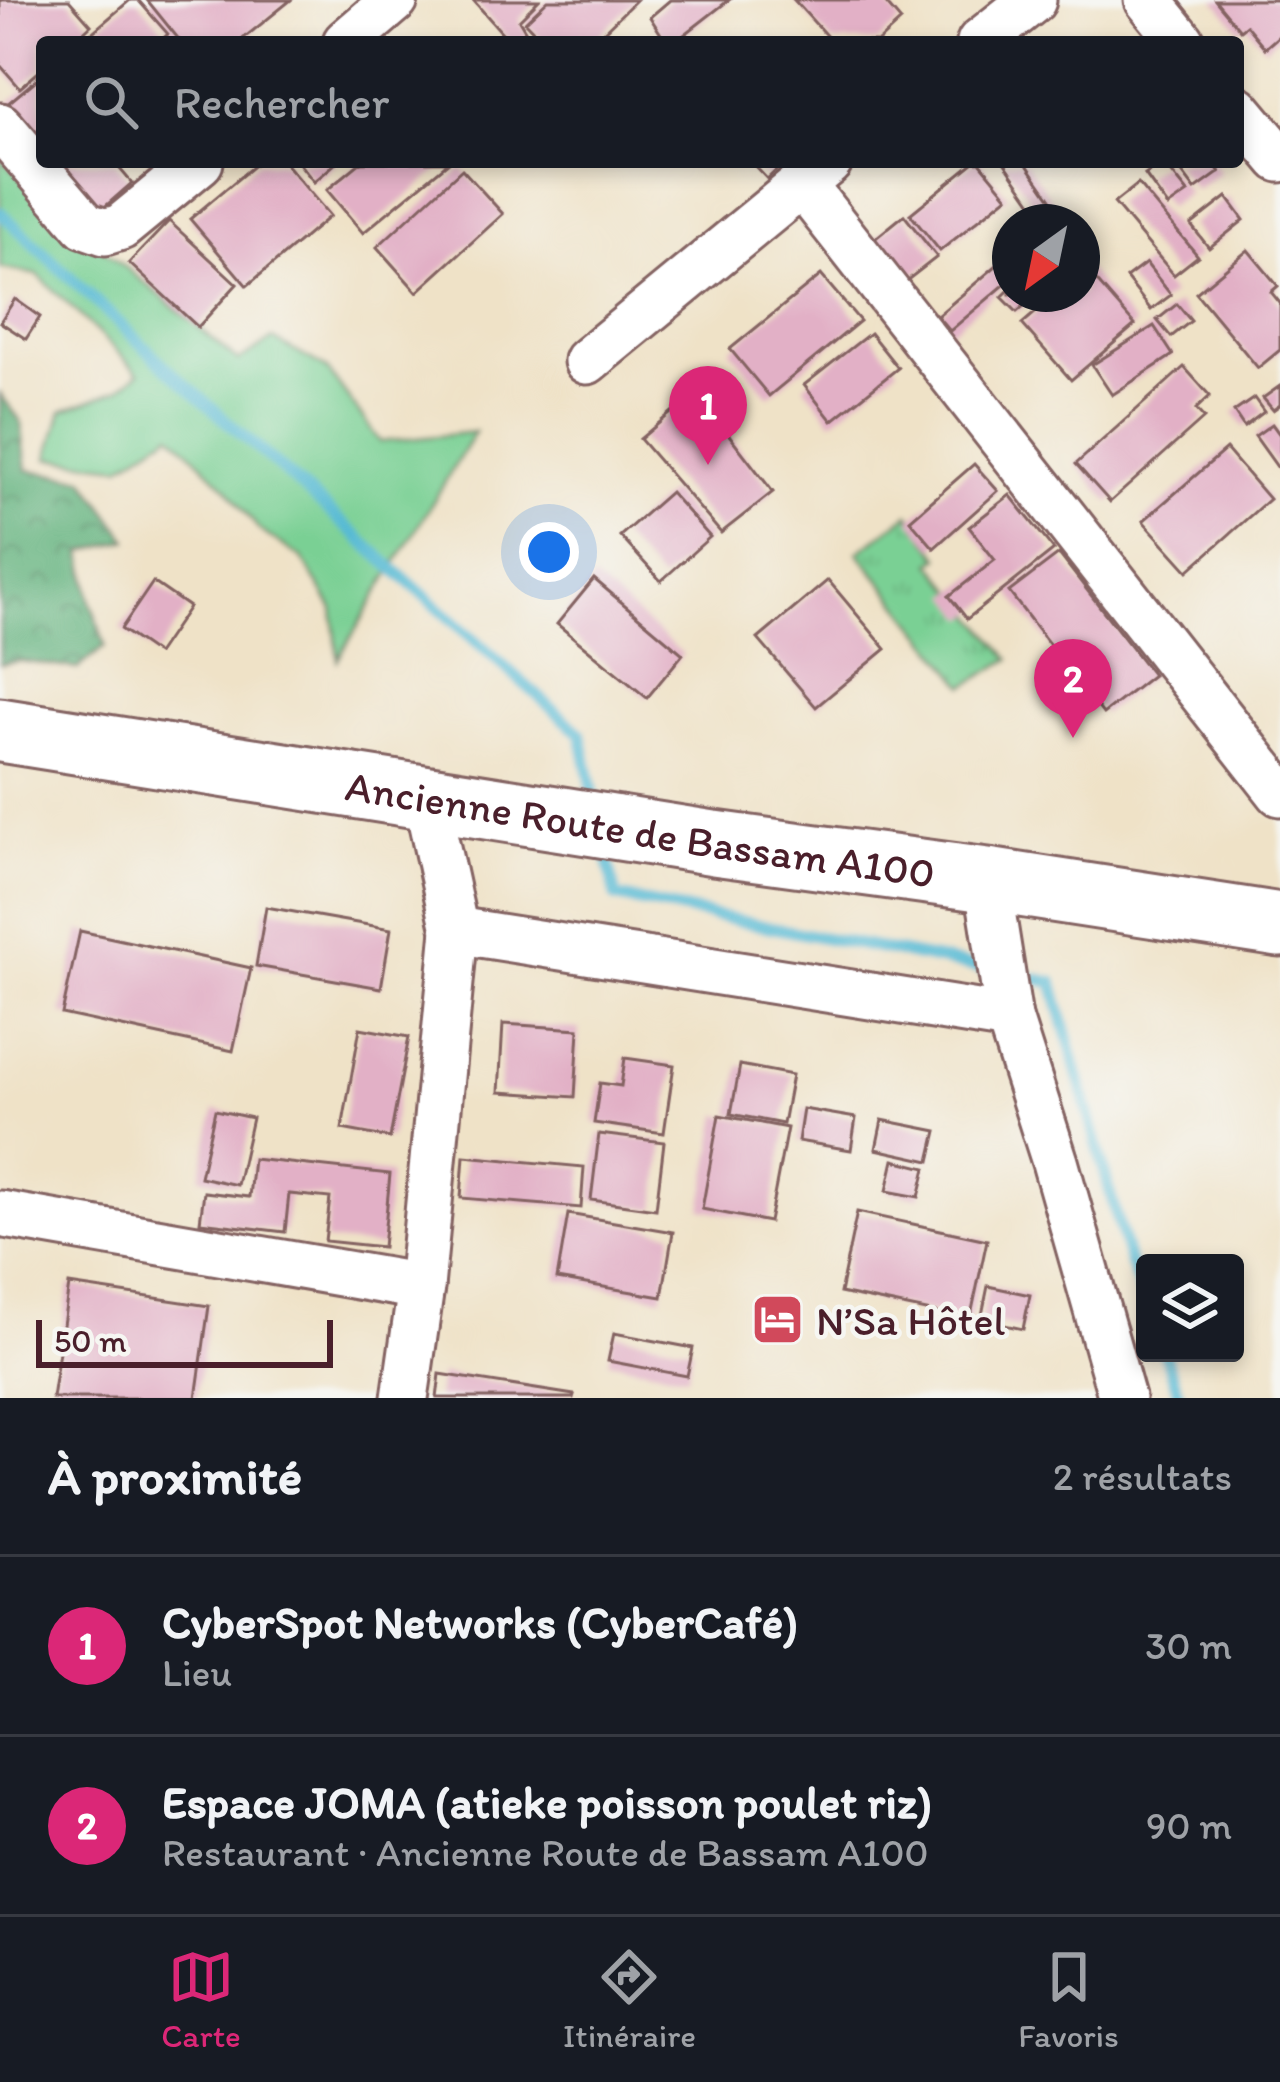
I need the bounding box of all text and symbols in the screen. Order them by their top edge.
search box [36,36,1244,168]
icon: search [78,69,144,135]
text: Rechercher [174,75,389,129]
north arrow [992,204,1100,312]
pin: 1 [669,366,747,465]
your location [519,522,579,582]
pin: 2 [1034,639,1112,738]
street label: Ancienne Route de Bassam A100 [342,760,938,899]
map controls [1136,1254,1244,1362]
button: layers [1136,1254,1244,1362]
hotel icon: N’Sa Hôtel [749,1292,805,1348]
place label: N’Sa Hôtel [816,1295,1005,1346]
scale bar [36,1314,333,1367]
text: 50 m [54,1321,127,1360]
text: À proximité [48,1446,302,1507]
text: 2 résultats [1053,1453,1232,1500]
text: CyberSpot Networks (CyberCafé) [162,1595,798,1649]
text: 1 [78,1622,96,1669]
text: 30 m [1145,1622,1232,1669]
text: Lieu [162,1649,232,1696]
text: Espace JOMA (atieke poisson poulet riz) [162,1775,932,1829]
text: 2 [77,1802,97,1849]
text: 90 m [1146,1802,1232,1849]
text: Restaurant · Ancienne Route de Bassam A100 [162,1829,928,1876]
tab: Carte [161,1944,241,2055]
tab: Itinéraire [563,1944,696,2055]
tab: Favoris [1018,1944,1119,2055]

